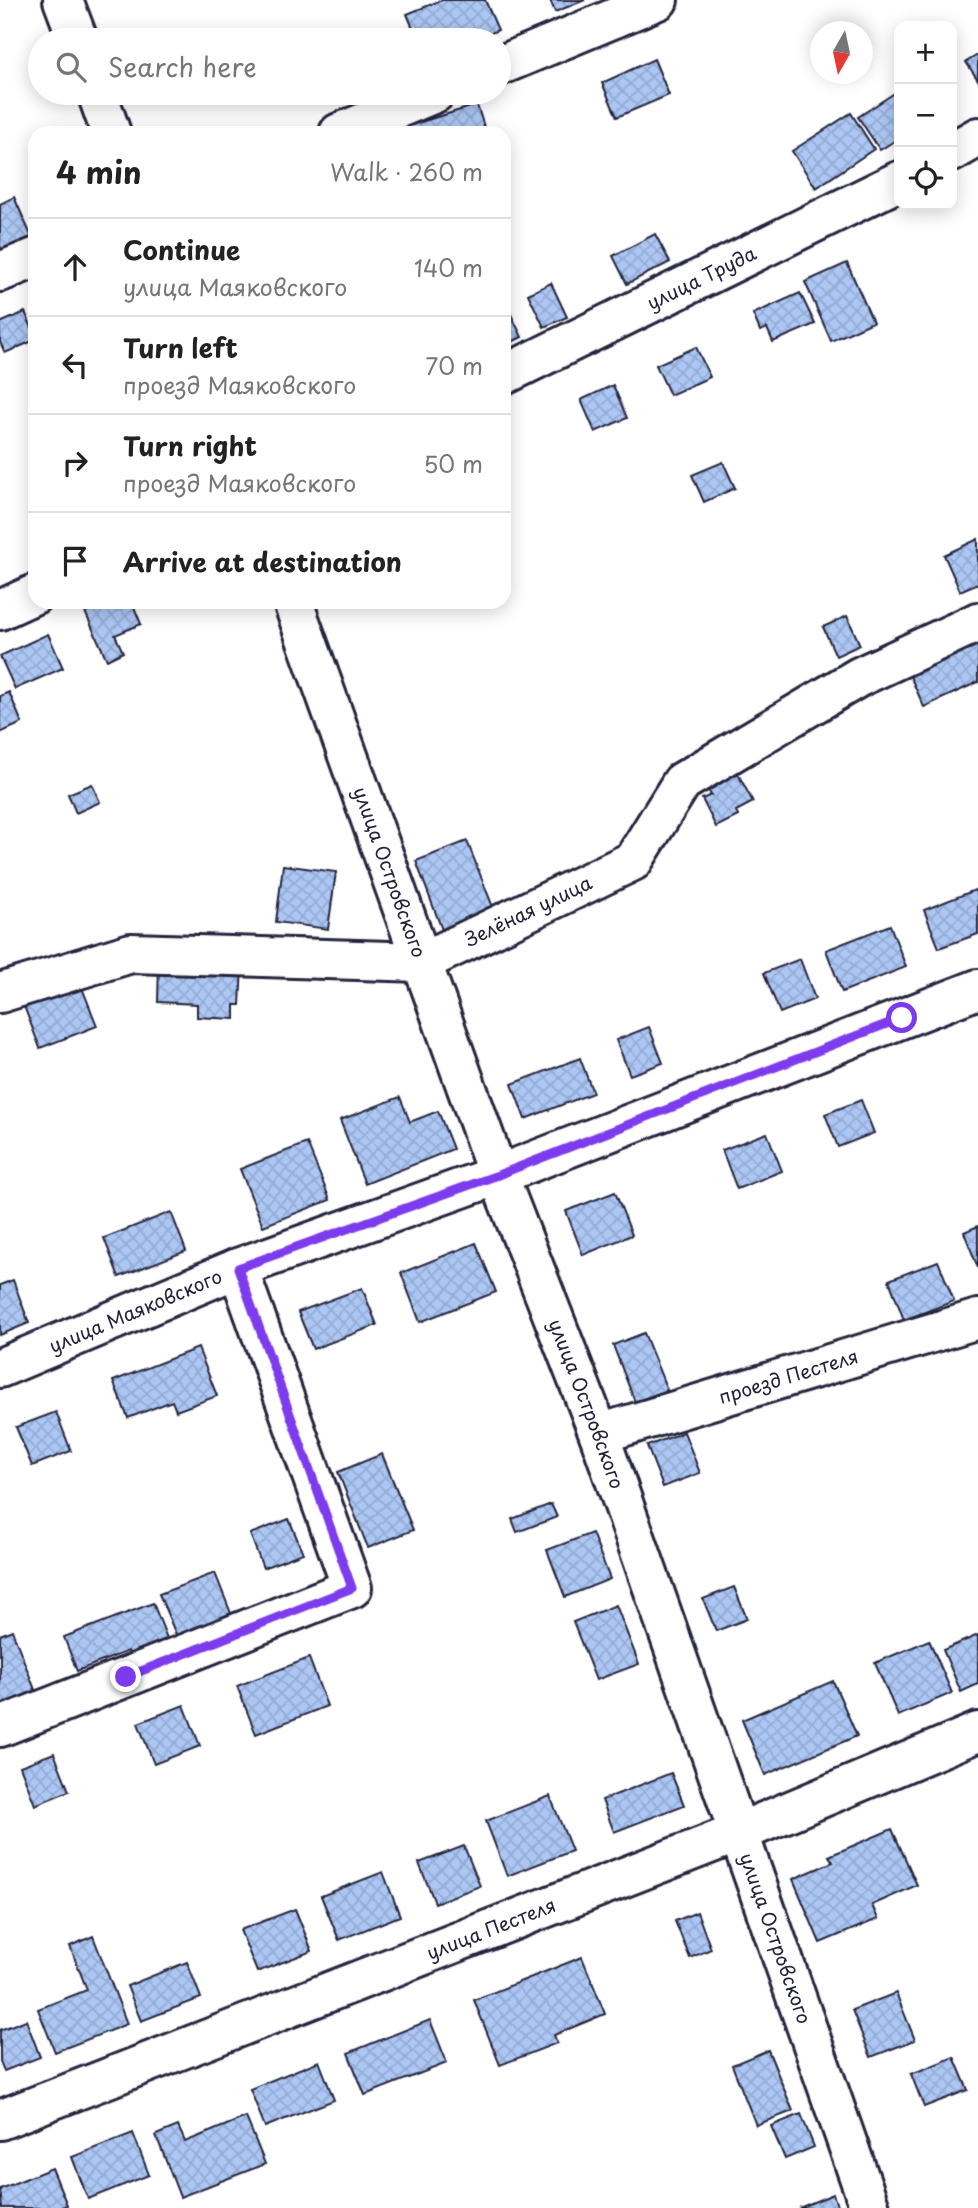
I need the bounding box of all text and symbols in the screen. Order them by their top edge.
north arrow [810,21,873,84]
map controls [894,21,957,210]
button: + [894,21,957,84]
search box [28,28,511,105]
text: Search here [108,47,257,86]
icon: search [52,48,90,86]
button: − [894,84,957,147]
button: locate [894,147,957,210]
text: 4 min [56,149,142,194]
text: Walk · 260 m [330,154,483,189]
text: Continue [123,230,240,269]
street label: улица Труда [641,238,761,316]
icon: ahead [56,248,94,286]
text: 140 m [414,250,483,285]
text: улица Маяковского [123,269,347,304]
text: Turn left [123,328,238,367]
icon: left [56,346,94,384]
text: 70 m [425,348,483,383]
text: проезд Маяковского [123,367,356,402]
text: Turn right [123,426,257,465]
icon: right [56,444,94,482]
text: 50 m [423,446,483,481]
text: проезд Маяковского [123,465,356,500]
icon: arrive [56,542,94,580]
text: Arrive at destination [123,542,402,581]
street label: улица Островского [347,783,434,961]
street label: Зелёная улица [460,868,596,953]
route start [886,1002,917,1033]
street label: улица Маяковского [44,1261,226,1359]
street label: улица Островского [542,1315,632,1492]
street label: проезд Пестеля [715,1341,861,1410]
route end [110,1661,141,1692]
street label: улица Островского [734,1849,819,2027]
street label: улица Пестеля [422,1890,560,1966]

